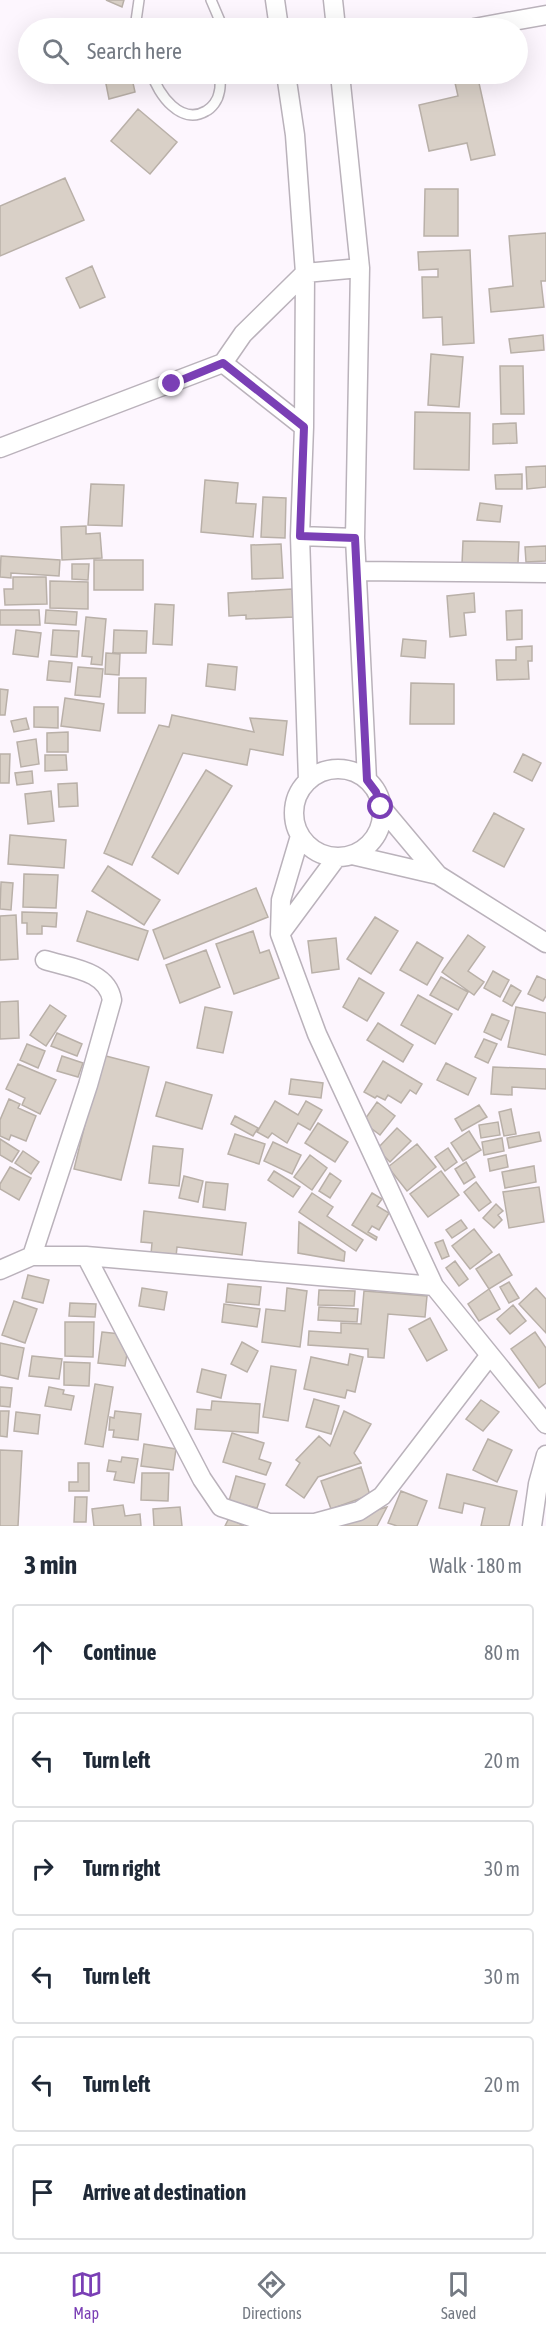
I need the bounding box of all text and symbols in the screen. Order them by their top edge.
search box [18,18,528,84]
icon: search [39,35,72,68]
text: Search here [87,38,182,64]
route end [158,370,184,396]
route start [367,793,393,819]
text: 3 min [24,1550,77,1580]
text: Walk · 180 m [430,1554,522,1577]
icon: ahead [26,1636,59,1669]
text: Continue [83,1639,157,1665]
text: 80 m [484,1641,520,1664]
icon: left [26,1744,59,1777]
text: Turn left [83,1747,150,1773]
text: 20 m [484,1749,520,1772]
icon: right [26,1852,59,1885]
text: Turn right [83,1855,160,1881]
text: 30 m [484,1857,520,1880]
icon: left [26,1960,59,1993]
text: Turn left [83,1963,150,1989]
text: 30 m [484,1965,520,1988]
icon: left [26,2068,59,2101]
text: Turn left [83,2071,150,2097]
text: 20 m [484,2073,520,2096]
icon: arrive [26,2176,59,2209]
text: Arrive at destination [83,2179,246,2205]
tab: Map [70,2268,103,2322]
tab: Directions [242,2268,302,2322]
tab: Saved [441,2268,476,2322]

